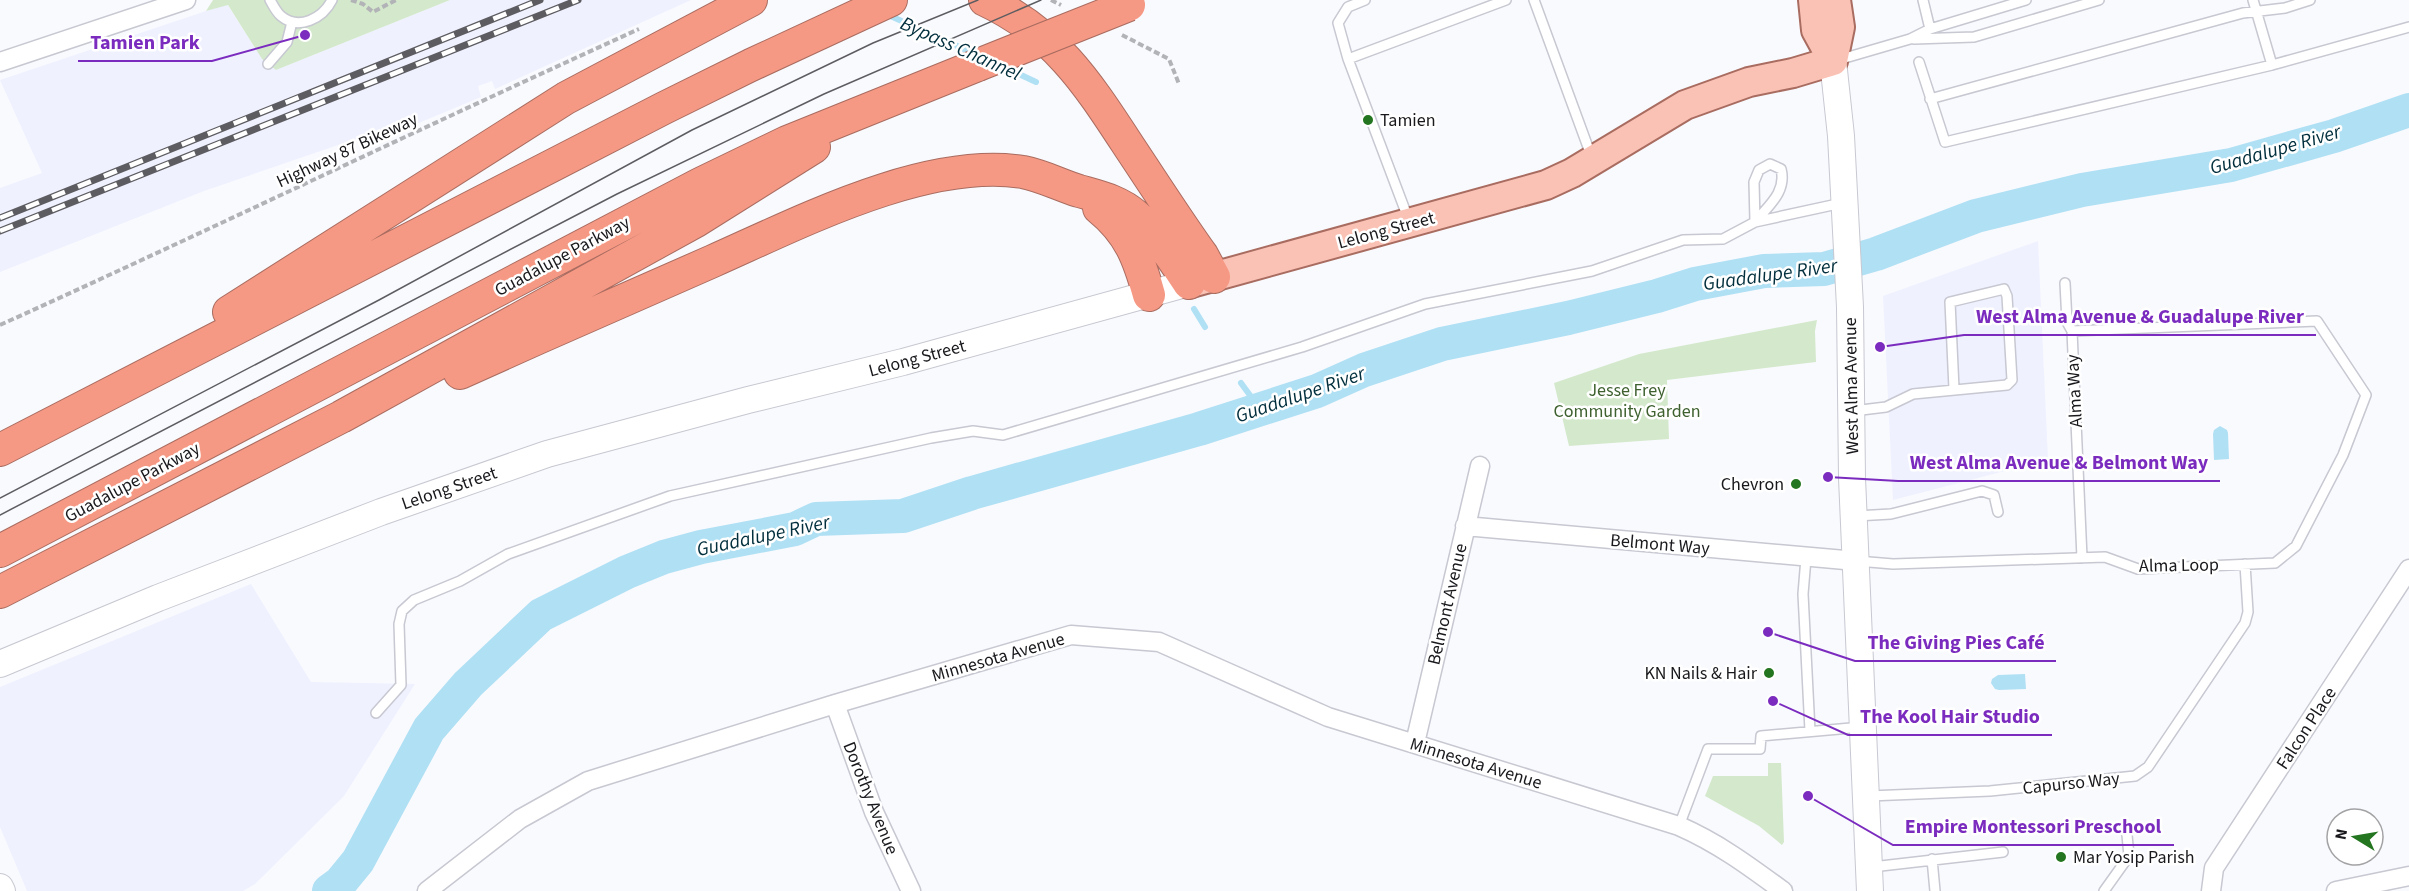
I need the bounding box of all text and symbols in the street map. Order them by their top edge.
water label: Bypass Channel [896,10,1025,88]
callout: Tamien Park [78,23,212,61]
text: Tamien Park [90,29,200,57]
street label: Highway 87 Bikeway [272,106,422,194]
place label: Tamien [1380,108,1436,133]
marker: Tamien [1361,113,1375,127]
water label: Guadalupe River [2206,118,2345,182]
street label: Lelong Street [1335,206,1437,255]
street label: Guadalupe Parkway [490,210,635,303]
water label: Guadalupe River [1701,252,1840,298]
callout: West Alma Avenue & Guadalupe River [1964,297,2316,335]
text: West Alma Avenue & Guadalupe River [1976,303,2304,331]
street label: West Alma Avenue [1838,317,1865,455]
street label: Lelong Street [866,334,968,383]
street label: Alma Way [2060,353,2089,428]
water label: Guadalupe River [1232,359,1370,430]
park label: Jesse Frey Community Garden [1553,378,1701,424]
street label: Guadalupe Parkway [60,436,205,529]
callout: West Alma Avenue & Belmont Way [1898,443,2220,481]
text: West Alma Avenue & Belmont Way [1910,449,2209,477]
street label: Lelong Street [398,460,500,516]
place label: Chevron [1721,472,1784,497]
marker: Chevron [1789,477,1803,491]
water label: Guadalupe River [694,508,833,564]
street label: Belmont Way [1609,528,1711,561]
street label: Belmont Avenue [1421,541,1474,667]
street label: Alma Loop [2139,552,2219,579]
callout: The Giving Pies Café [1855,623,2056,661]
street label: Minnesota Avenue [929,627,1067,688]
text: The Giving Pies Café [1867,629,2045,657]
place label: KN Nails & Hair [1644,661,1758,686]
marker: KN Nails & Hair [1762,666,1776,680]
street label: Falcon Place [2270,682,2342,774]
callout: The Kool Hair Studio [1848,697,2052,735]
text: The Kool Hair Studio [1860,703,2040,731]
street label: Minnesota Avenue [1407,732,1545,795]
street label: Dorothy Avenue [837,738,905,858]
street label: Capurso Way [2021,766,2121,801]
callout: Empire Montessori Preschool [1893,807,2174,845]
north arrow [2325,807,2385,867]
text: Empire Montessori Preschool [1905,813,2162,841]
text: N [2329,827,2353,842]
place label: Mar Yosip Parish [2073,845,2195,870]
marker: Mar Yosip Parish [2054,850,2068,864]

